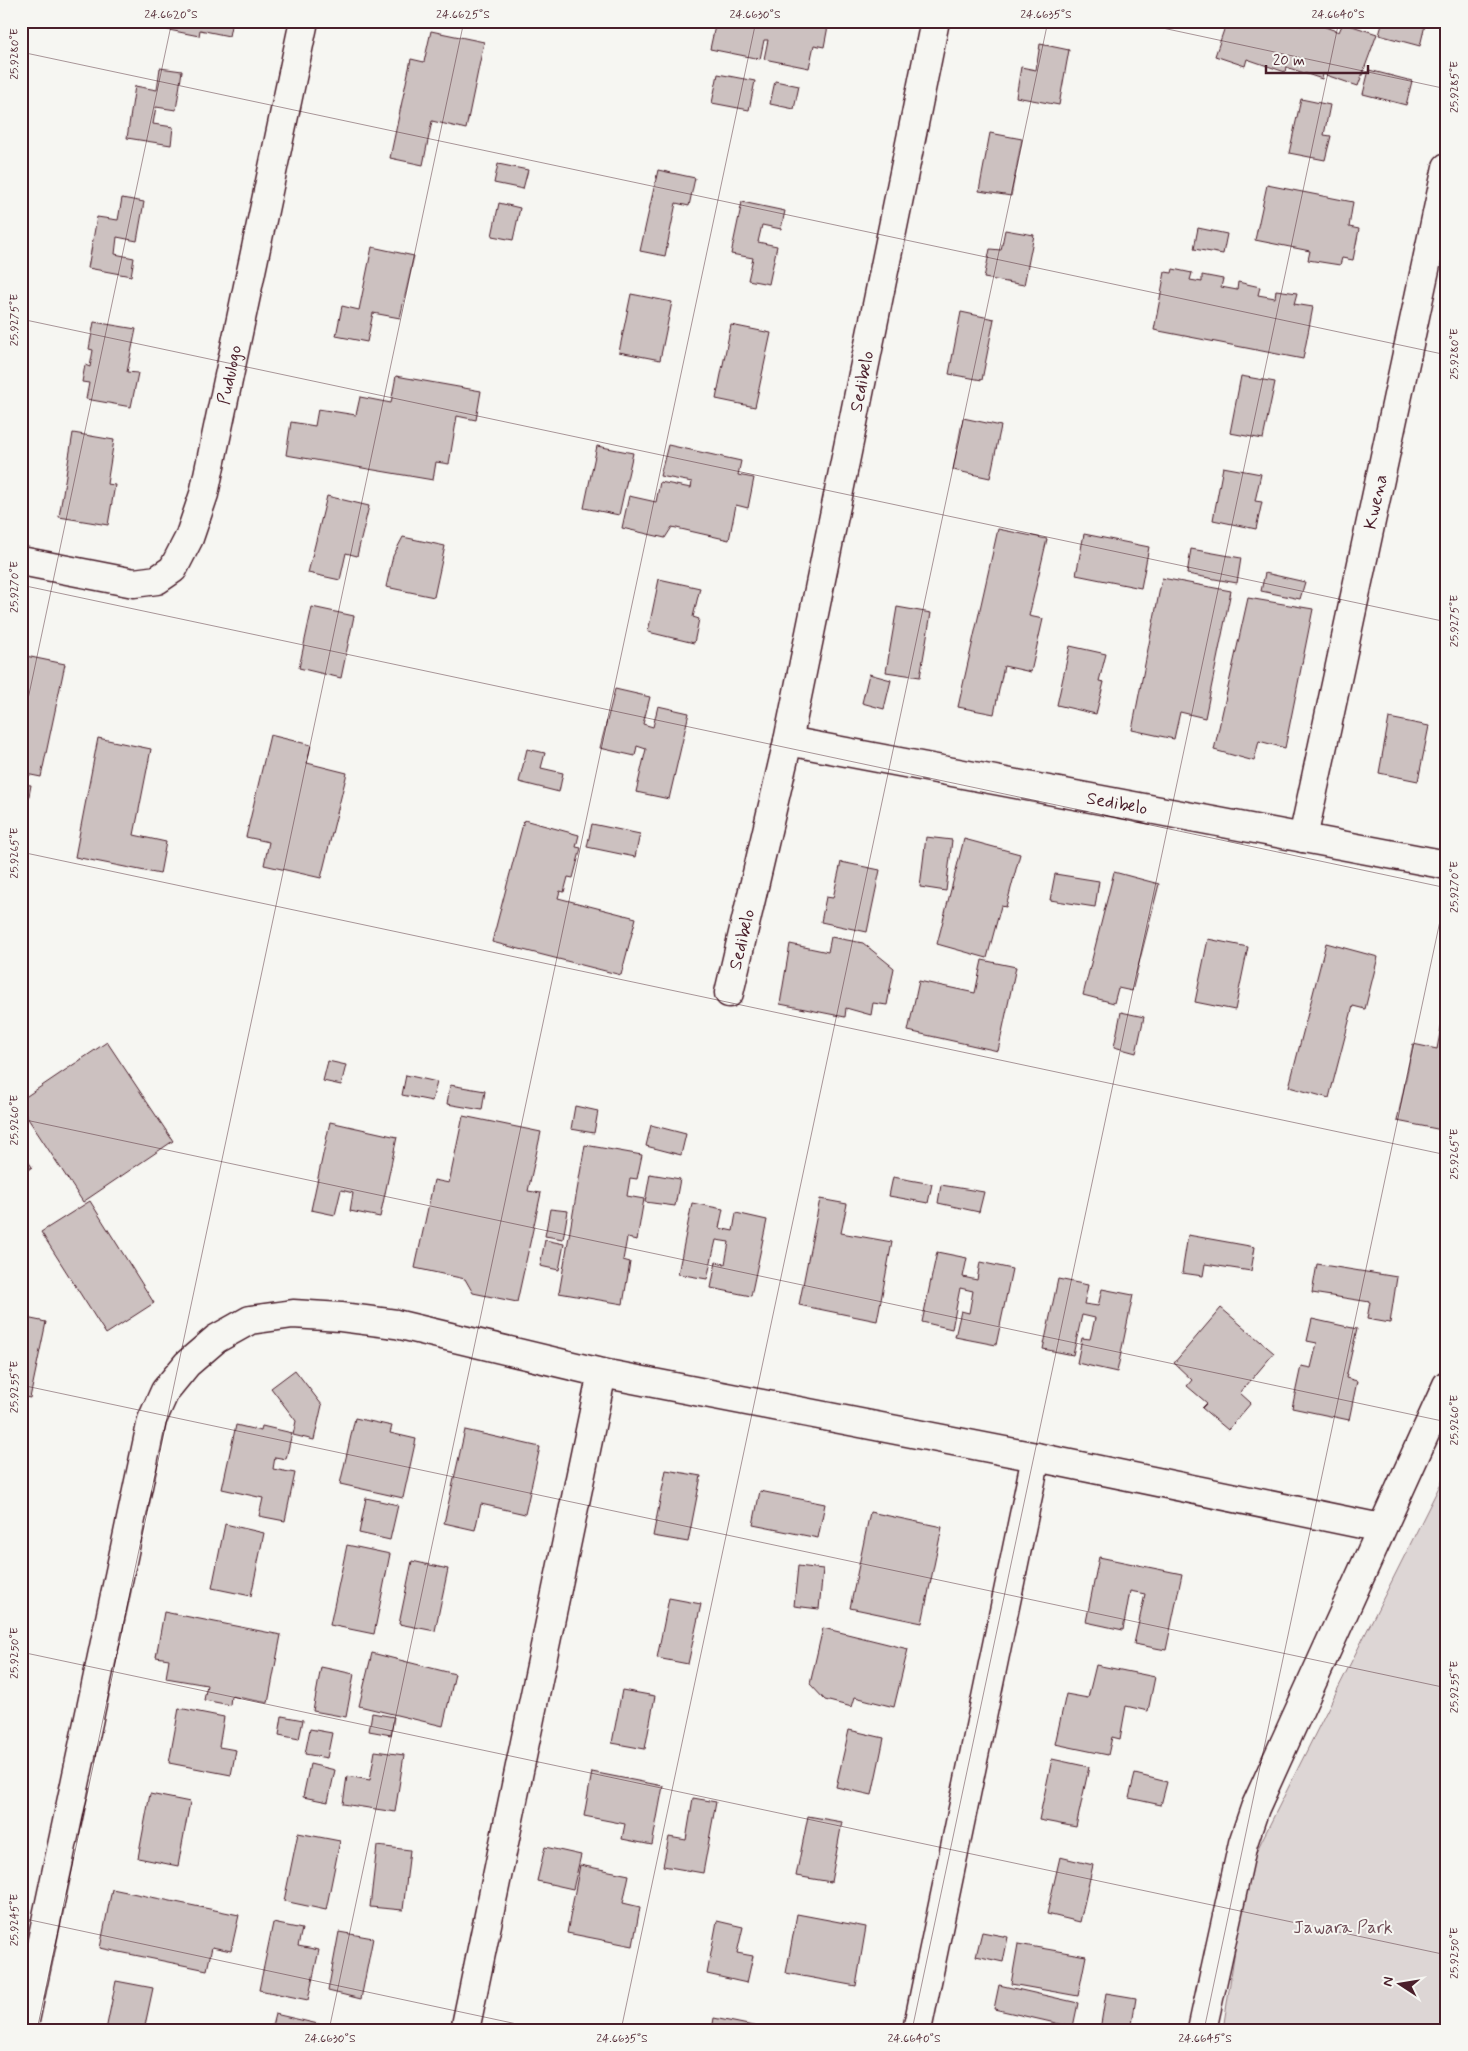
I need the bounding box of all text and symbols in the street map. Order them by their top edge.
text: 24.6620°S [144,7,198,23]
text: 24.6625°S [436,7,490,23]
text: 24.6630°S [729,7,781,23]
text: 24.6635°S [1020,7,1072,23]
text: 24.6640°S [1311,7,1365,23]
text: 25.9280°E [7,28,23,80]
scale bar [1266,42,1368,74]
text: 20 m [1273,51,1305,71]
text: 25.9285°E [1447,61,1463,113]
text: 25.9275°E [7,294,23,346]
text: 25.9280°E [1447,328,1463,380]
street label: Pudulogo [212,343,248,407]
street label: Sedibelo [845,349,880,414]
street label: Kwena [1359,472,1394,532]
text: 25.9270°E [7,561,23,613]
text: 25.9275°E [1447,595,1463,647]
street label: Sedibelo [1085,786,1150,821]
text: 25.9265°E [7,827,23,879]
text: 25.9270°E [1447,861,1463,913]
street label: Sedibelo [724,907,761,972]
text: 25.9260°E [7,1095,23,1145]
text: 25.9265°E [1447,1128,1463,1180]
text: 25.9255°E [7,1361,23,1413]
text: 25.9260°E [1447,1395,1463,1445]
text: 25.9250°E [7,1627,23,1679]
text: 25.9255°E [1447,1661,1463,1713]
text: 25.9245°E [7,1894,23,1946]
park label: Jawara Park [1293,1916,1393,1940]
text: 25.9250°E [1447,1927,1463,1979]
north arrow [1376,1958,1426,2008]
text: N [1378,1975,1398,1988]
text: 24.6630°S [304,2031,356,2047]
text: 24.6635°S [596,2031,648,2047]
text: 24.6640°S [887,2031,941,2047]
text: 24.6645°S [1178,2031,1232,2047]

